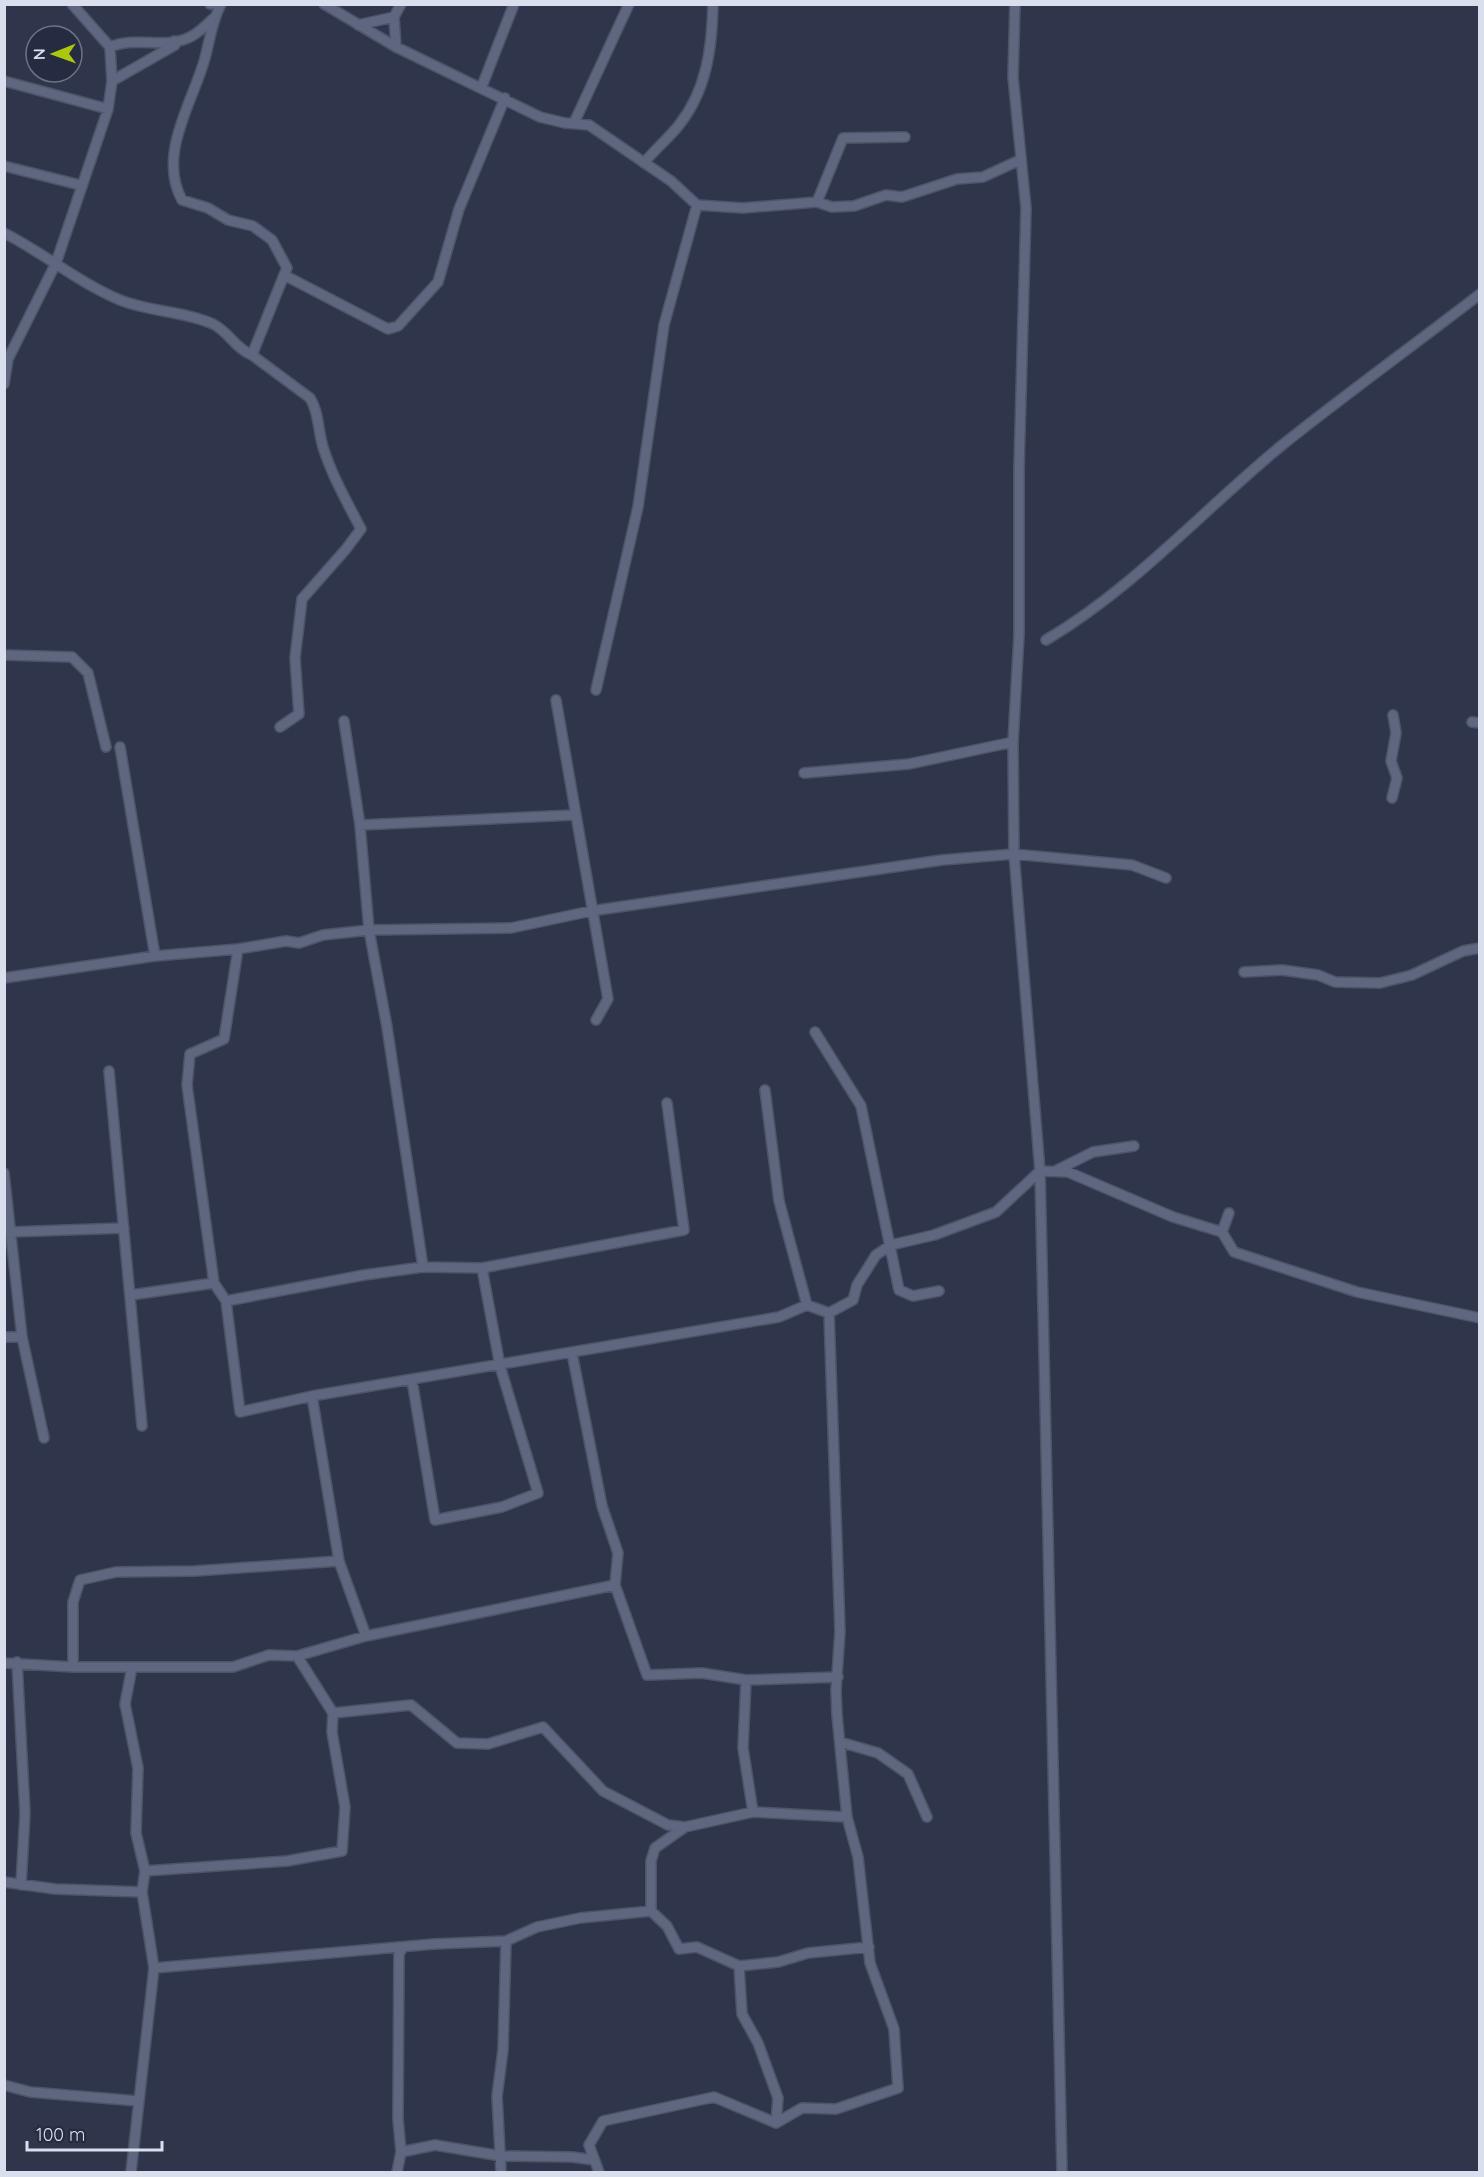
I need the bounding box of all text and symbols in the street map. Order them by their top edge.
north arrow [24,24,84,84]
text: N [29,48,49,60]
scale bar [27,2114,162,2152]
text: 100 m [36,2123,85,2146]

